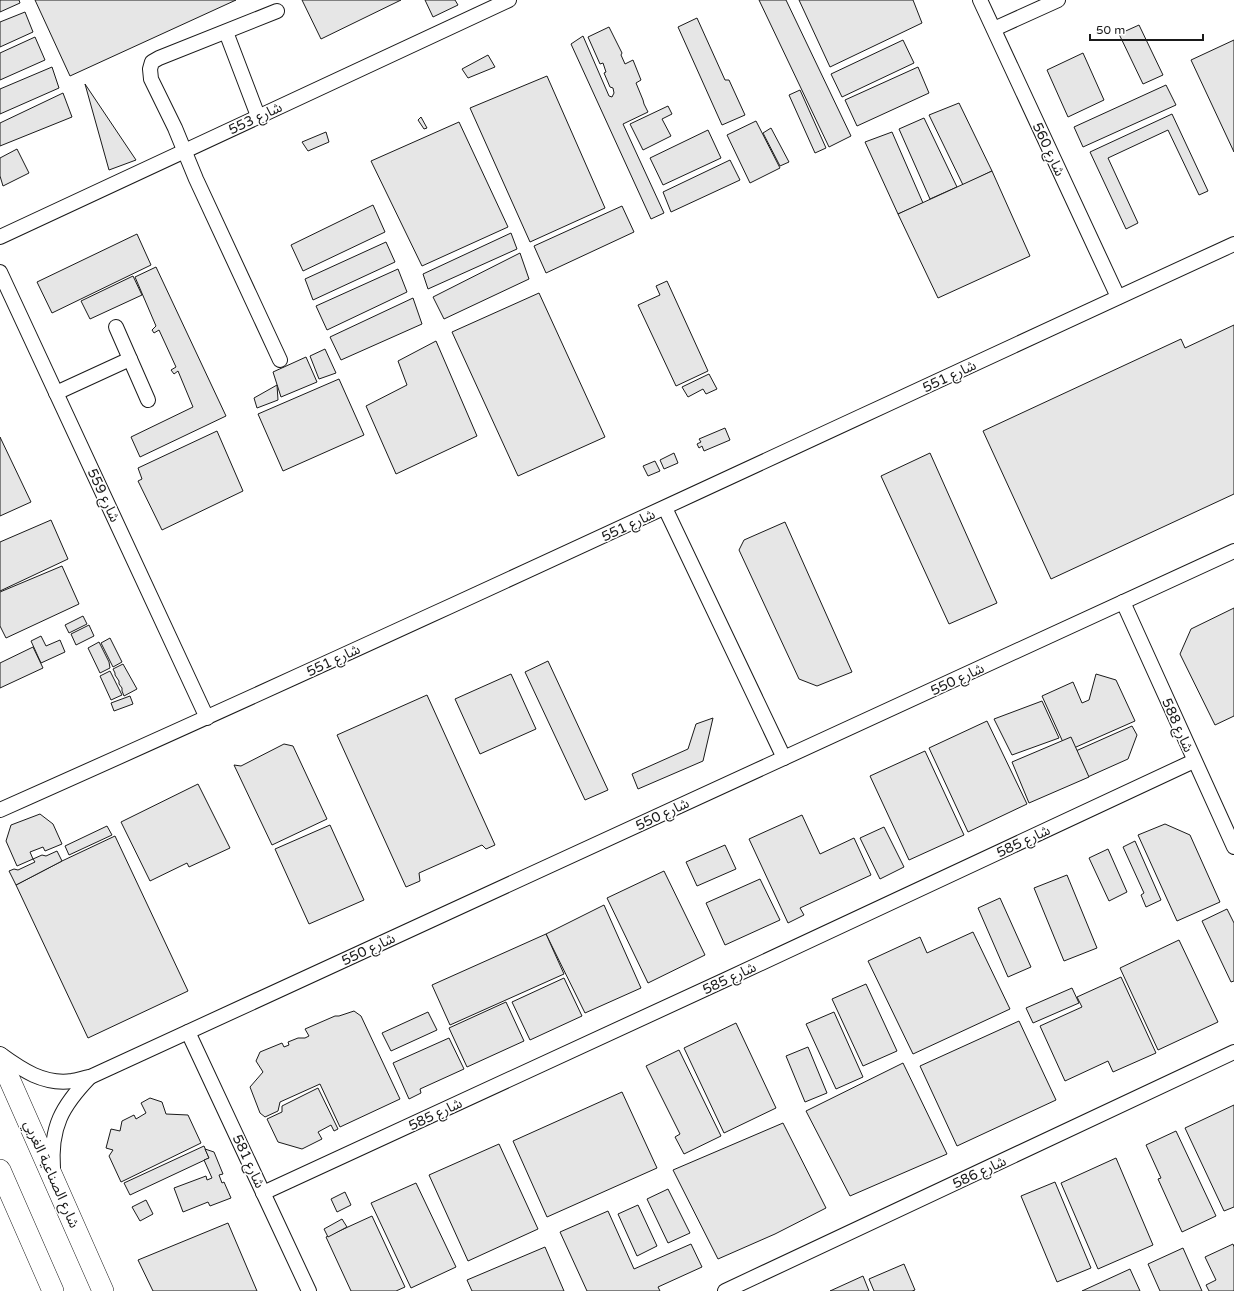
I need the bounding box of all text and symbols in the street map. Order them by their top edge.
scale bar [1090,16,1203,42]
text: 50 m [1096,23,1125,37]
street label: شارع 553 [226,99,286,140]
street label: شارع 560 [1027,120,1068,180]
street label: شارع 551 [920,357,980,398]
street label: شارع 559 [82,466,123,526]
street label: شارع 551 [599,506,659,547]
street label: شارع 551 [304,641,364,682]
street label: شارع 550 [928,660,988,701]
street label: شارع 588 [1156,696,1197,756]
street label: شارع 550 [633,795,693,836]
street label: شارع 585 [994,822,1054,863]
street label: شارع 550 [339,930,399,971]
street label: شارع 585 [700,959,760,1000]
street label: شارع 585 [406,1095,466,1136]
street label: شارع الصناعية الغربي [18,1118,83,1232]
street label: شارع 581 [227,1132,268,1192]
street label: شارع 586 [950,1153,1010,1194]

